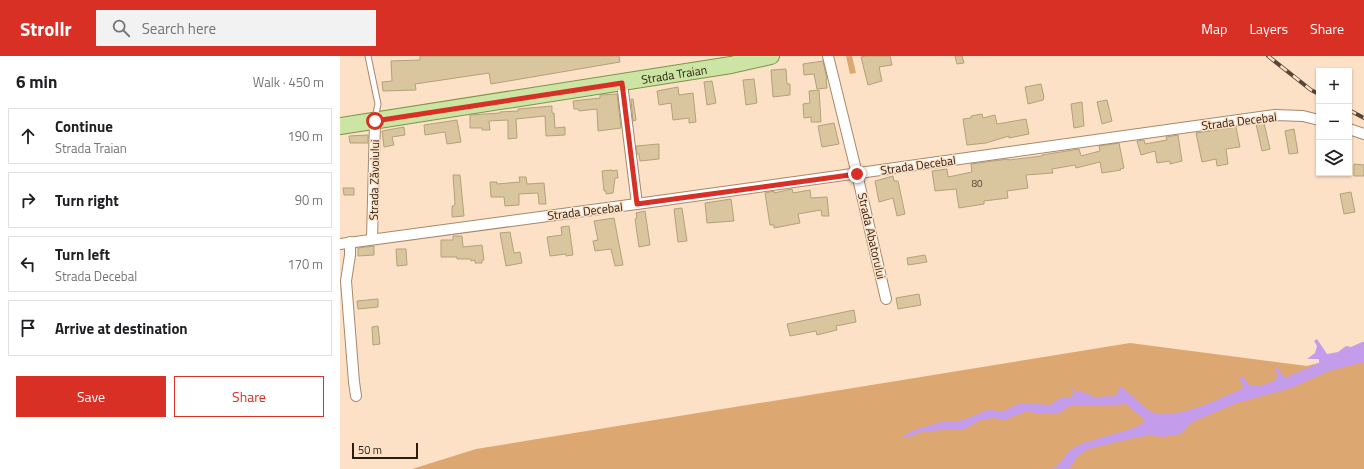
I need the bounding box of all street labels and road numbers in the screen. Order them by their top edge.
street label: Strada Traian [640,59,708,88]
street label: Strada Decebal [1200,107,1278,135]
street label: Strada Zăvoiului [364,139,384,221]
street label: Strada Decebal [879,150,957,180]
street label: Strada Abatorului [853,191,891,281]
street label: Strada Decebal [546,197,624,225]

